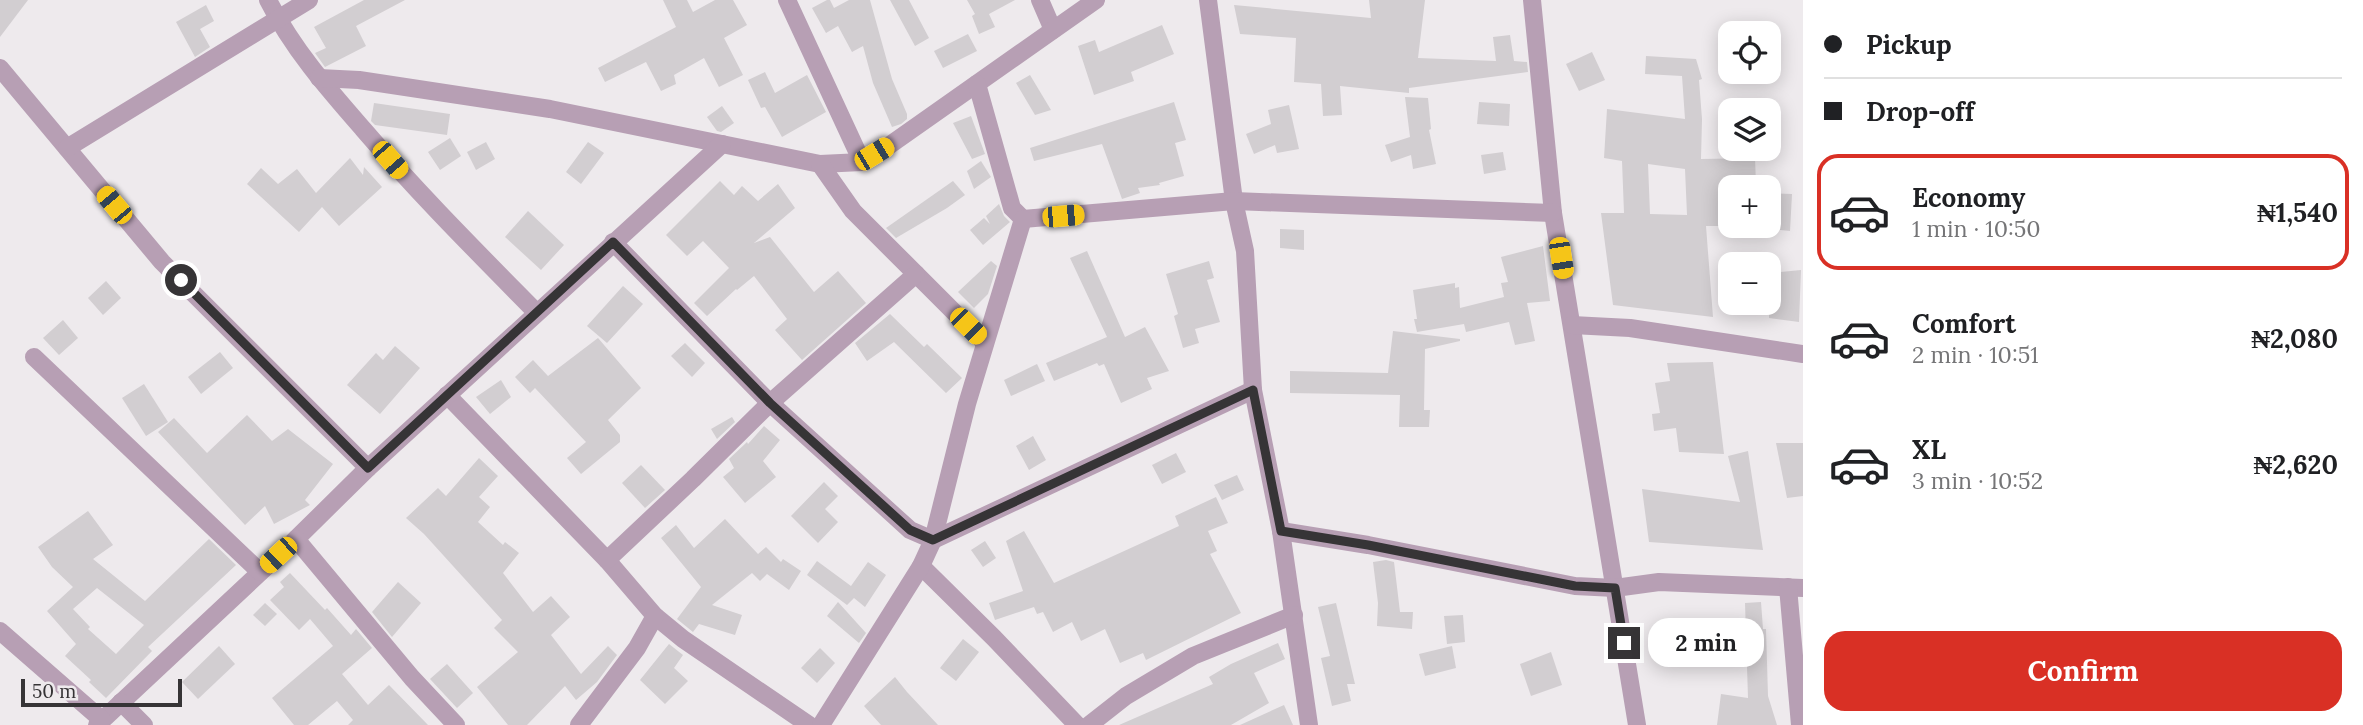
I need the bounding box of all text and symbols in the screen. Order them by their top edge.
map controls [1718,21,1781,315]
button: locate [1718,21,1781,84]
text: Pickup [1866,28,1952,61]
text: Drop-off [1866,95,1974,128]
button: layers [1718,98,1781,161]
car [851,134,898,174]
car [369,137,412,183]
button: + [1718,175,1781,238]
icon: car [1828,181,1891,244]
text: Economy [1912,181,2025,214]
car [93,182,136,228]
text: ₦1,540 [2257,196,2338,229]
car [1042,204,1085,228]
text: 1 min · 10:50 [1912,214,2040,243]
car [1548,236,1575,280]
button: − [1718,252,1781,315]
route start [165,264,197,296]
car [946,304,991,348]
icon: car [1828,307,1891,370]
text: Comfort [1912,307,2016,340]
text: ₦2,080 [2251,322,2338,355]
text: 2 min · 10:51 [1912,340,2039,369]
icon: car [1828,433,1891,496]
text: XL [1912,433,1946,466]
text: ₦2,620 [2254,448,2338,481]
text: 3 min · 10:52 [1912,466,2043,495]
car [256,533,301,577]
callout: 2 min [1648,618,1764,668]
route end [1608,627,1640,659]
text: 2 min [1675,628,1737,657]
button: Confirm [1824,631,2342,711]
scale bar [21,676,182,708]
text: 50 m [32,679,76,703]

